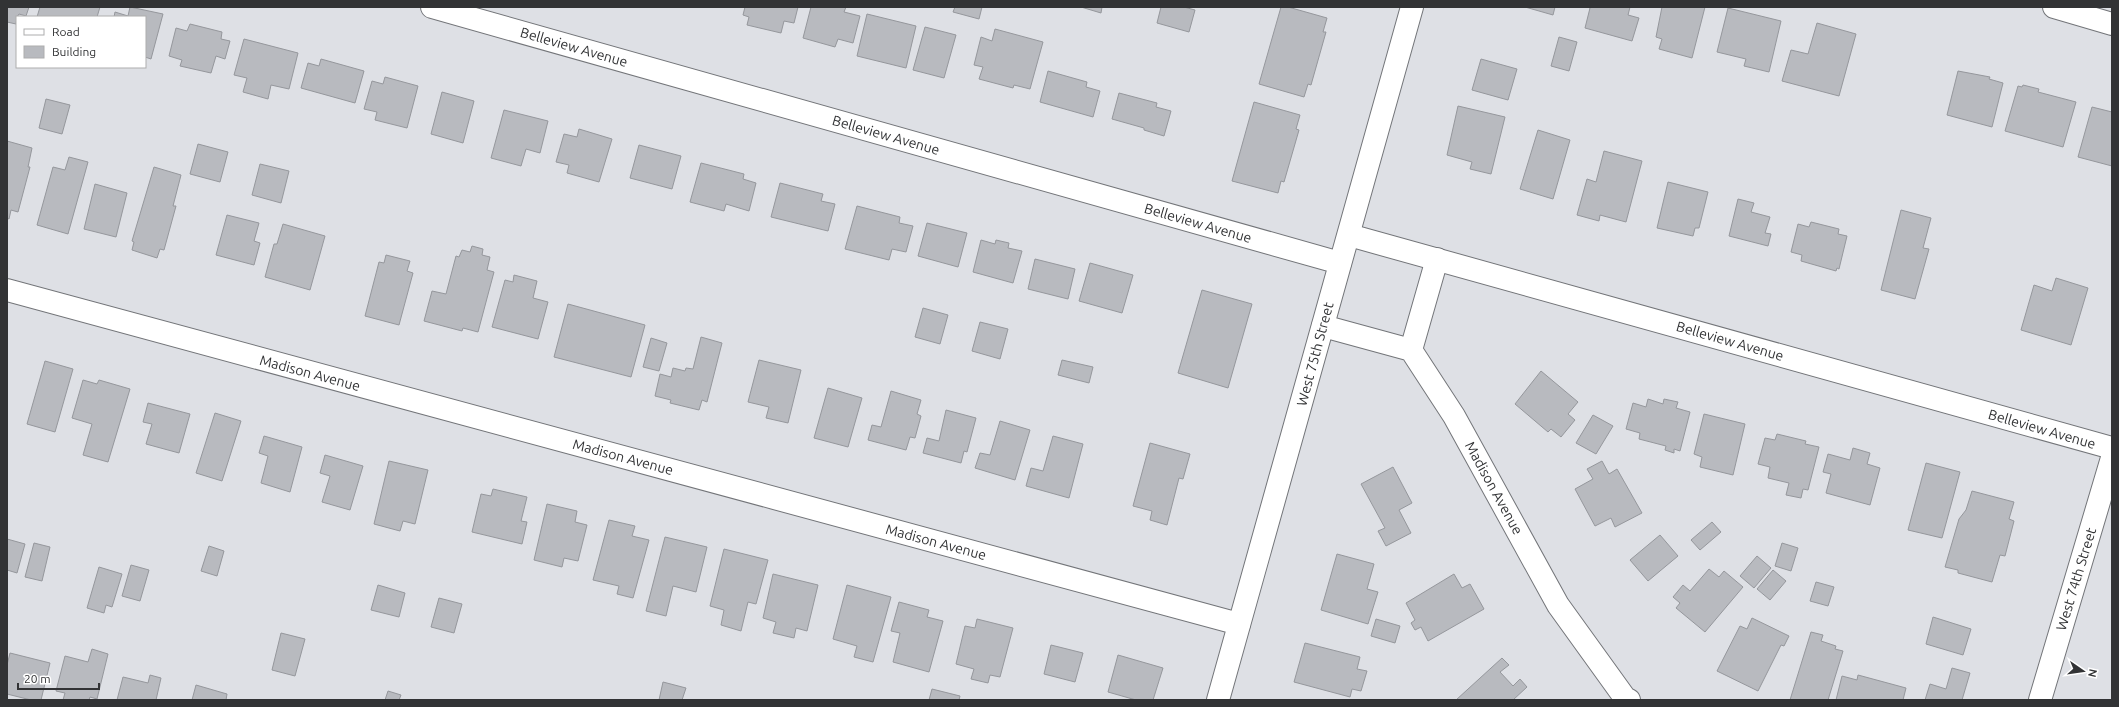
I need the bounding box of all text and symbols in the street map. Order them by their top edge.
legend [16,16,146,68]
street label: Belleview Avenue [518,24,630,70]
text: Road [52,25,80,38]
text: Building [52,45,96,58]
street label: Belleview Avenue [830,112,942,158]
street label: Belleview Avenue [1142,200,1254,246]
street label: West 75th Street [1293,300,1337,408]
street label: Belleview Avenue [1674,318,1786,364]
street label: Madison Avenue [258,352,362,394]
street label: Belleview Avenue [1986,406,2098,452]
street label: Madison Avenue [571,436,675,478]
street label: Madison Avenue [1462,439,1526,537]
street label: Madison Avenue [884,521,988,563]
street label: West 74th Street [2053,525,2099,632]
north arrow [2063,651,2103,691]
scale bar [18,665,99,691]
text: N [2086,668,2100,679]
text: 20 m [24,672,51,685]

